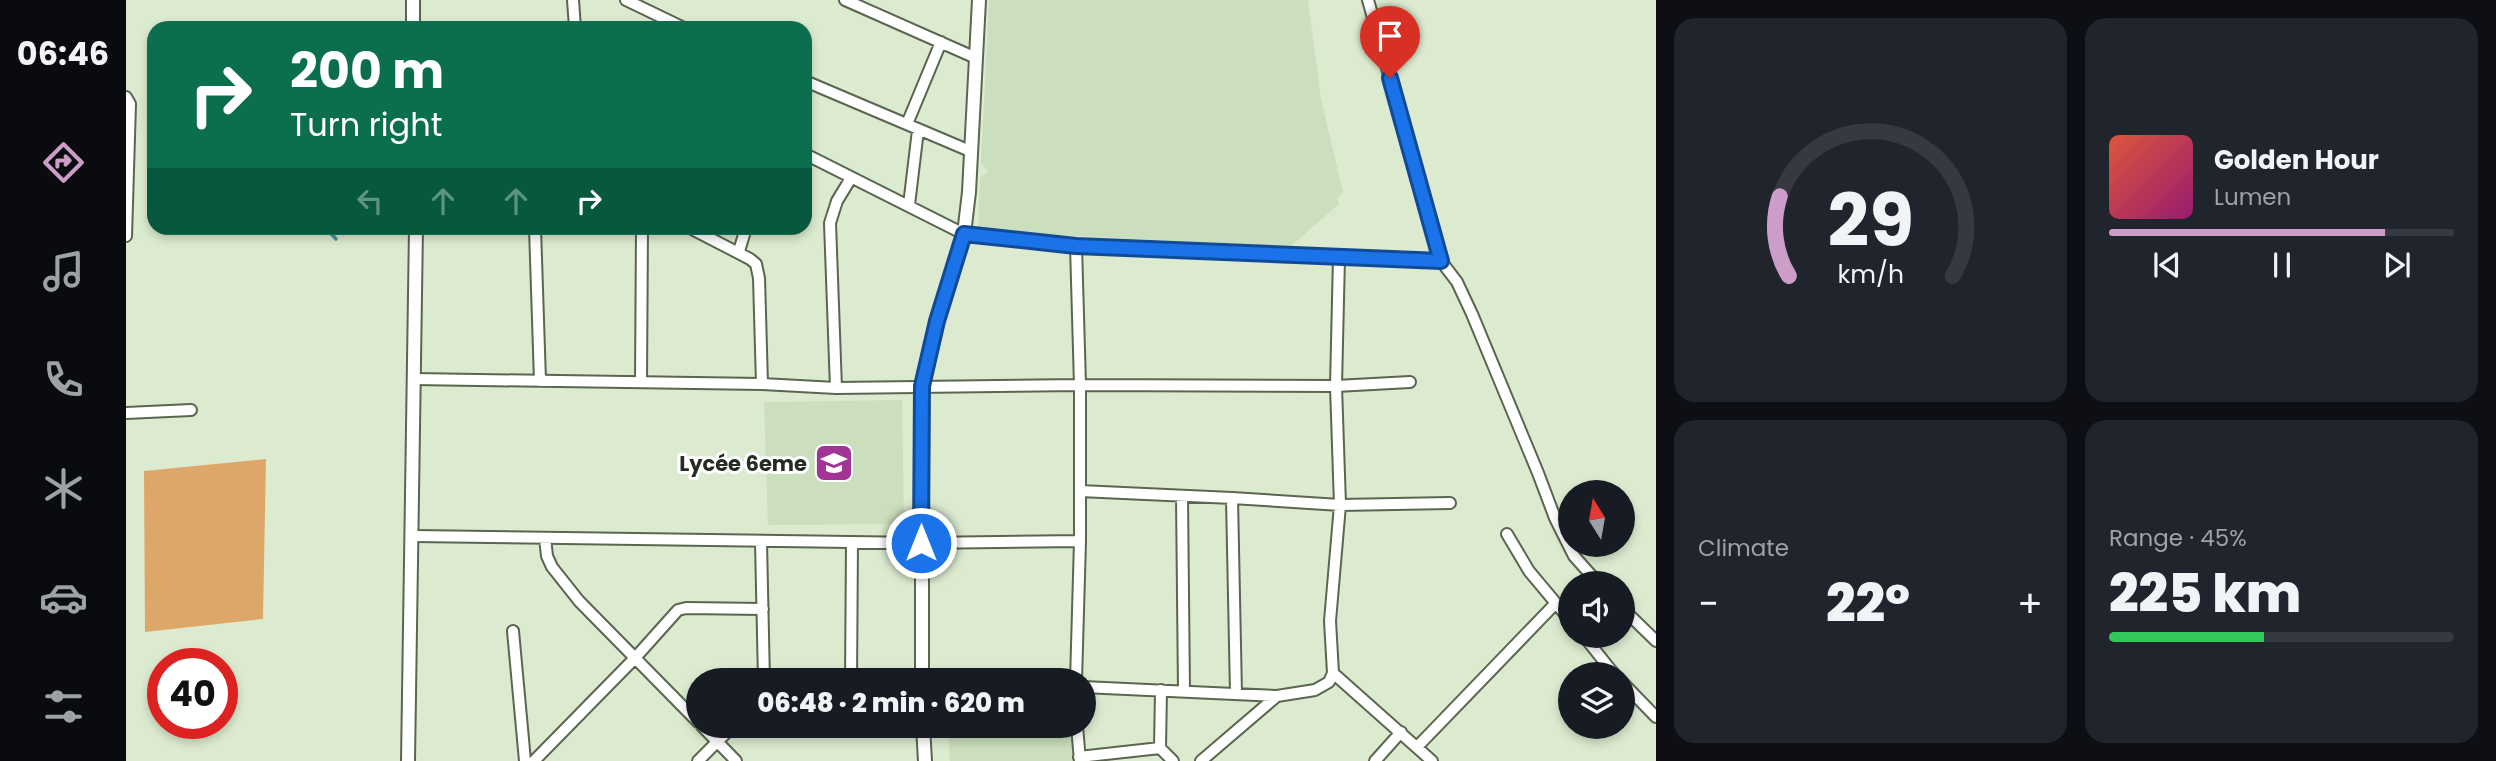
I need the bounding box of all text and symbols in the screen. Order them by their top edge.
pin [1360,6,1420,78]
icon: arrive [1371,17,1409,55]
text: 06:46 [17,31,109,76]
text: 200 m [290,37,444,105]
icon: right [175,49,266,140]
text: Turn right [290,102,442,147]
icon: directions [39,138,88,187]
text: Golden Hour [2214,142,2379,178]
text: 29 [1827,170,1914,271]
text: Lumen [2214,181,2291,213]
icon: left [351,182,389,220]
icon: ahead [424,182,462,220]
icon: ahead [497,182,535,220]
icon: right [570,182,608,220]
icon: previous [2148,246,2186,284]
icon: pause [2263,246,2301,284]
icon: next [2378,246,2416,284]
icon: music [39,247,88,296]
text: km/h [1837,257,1904,292]
icon: phone [39,355,88,404]
school or university icon: Lycée 6eme [813,442,855,484]
place label: Lycée 6eme [679,449,807,478]
icon: climate [39,464,88,513]
north arrow [1558,480,1634,556]
map controls [1558,480,1635,739]
position arrow [884,506,958,580]
text: Range · 45% [2109,522,2247,554]
text: Climate [1698,532,1789,564]
text: 225 km [2109,557,2301,630]
text: 22° [1826,567,1910,640]
button: sound [1558,571,1635,648]
icon: car [39,573,88,622]
text: − [1698,577,1719,630]
text: + [2017,577,2043,630]
speed limit sign: 40 [147,648,238,739]
button: layers [1558,662,1635,739]
icon: filters [39,682,88,731]
text: 06:48 · 2 min · 620 m [757,685,1025,721]

